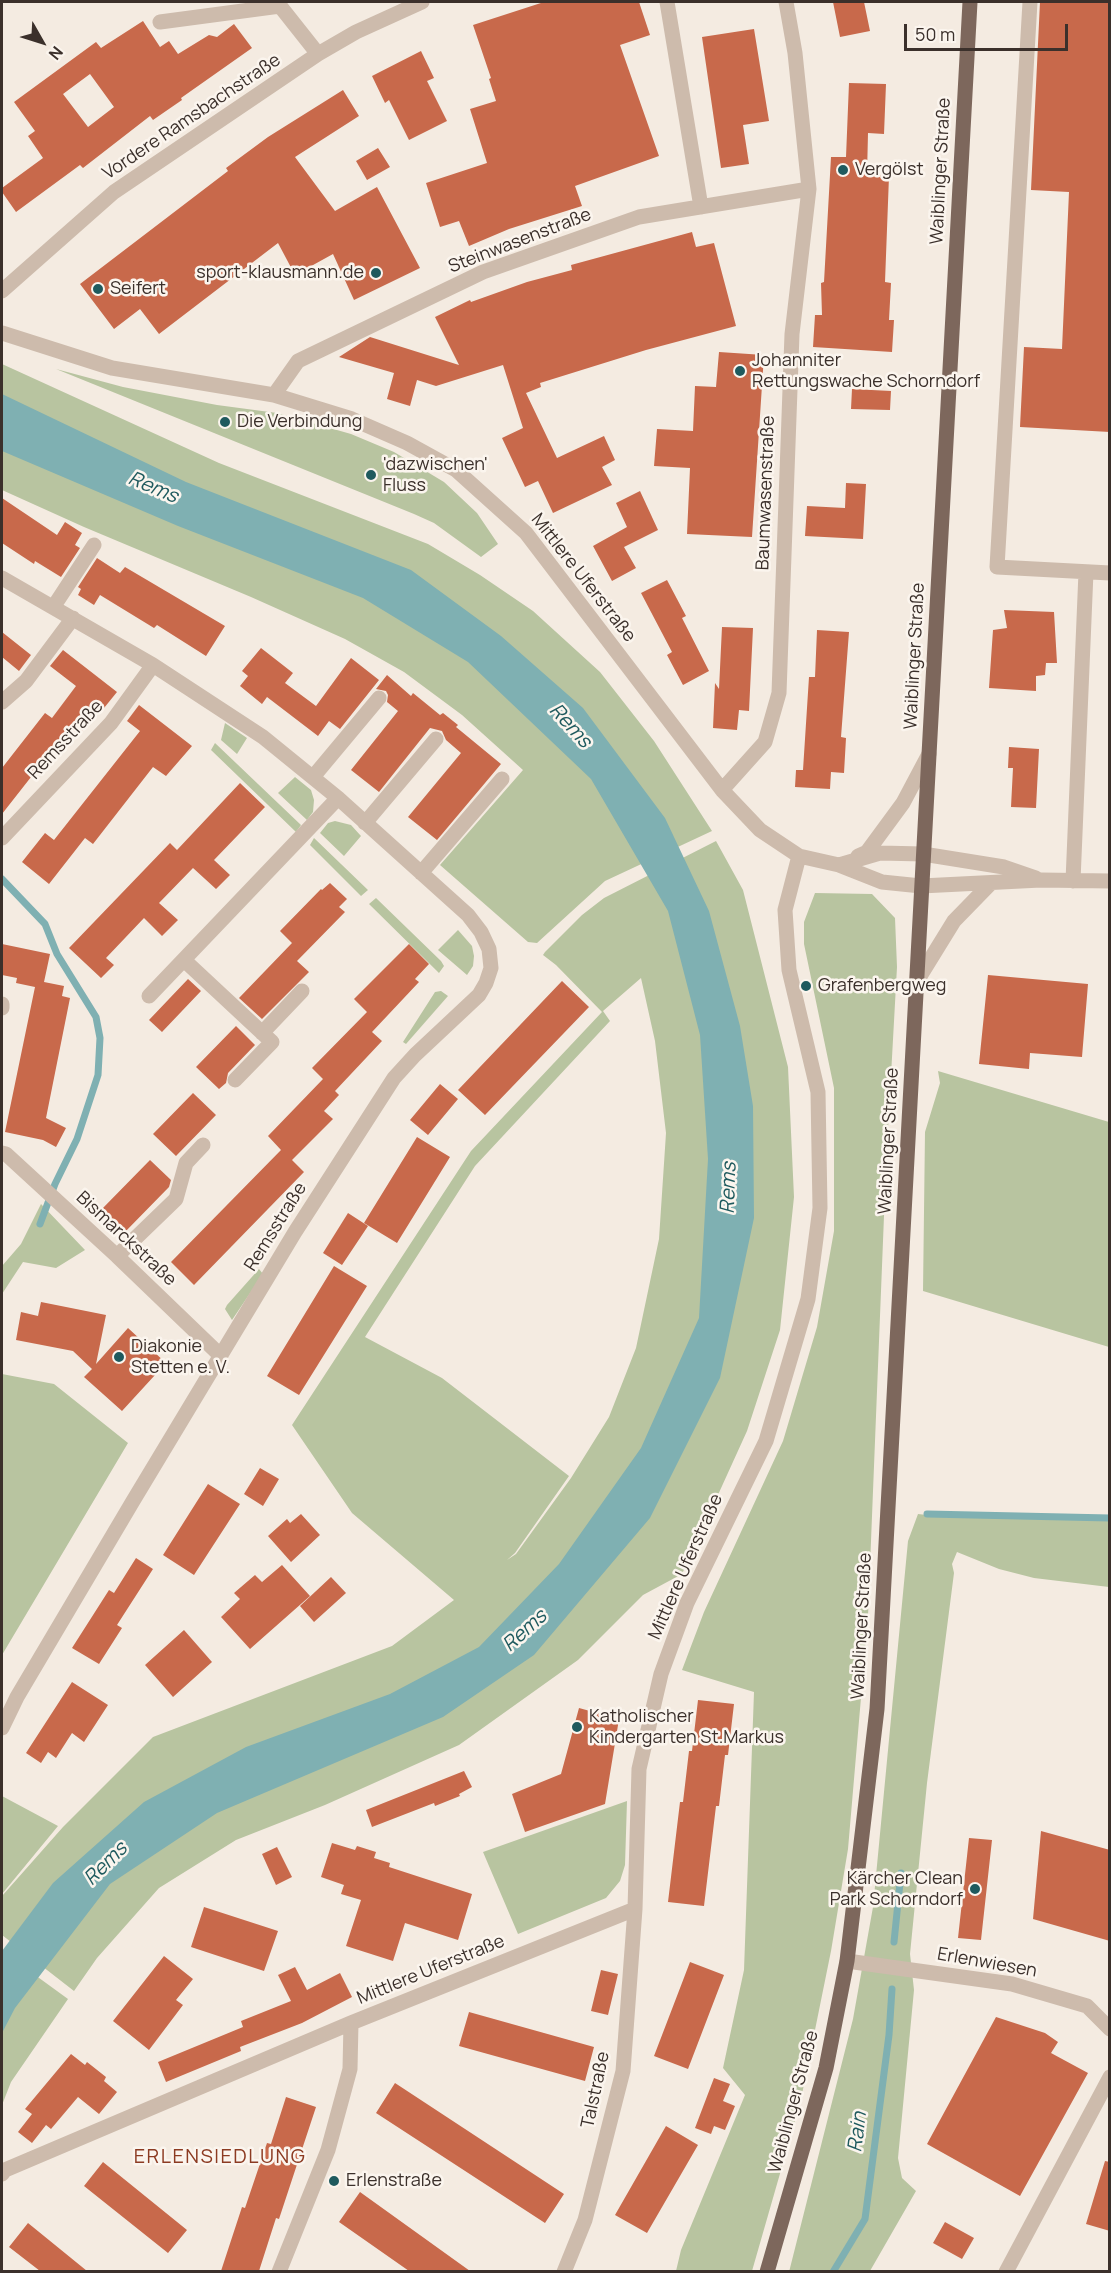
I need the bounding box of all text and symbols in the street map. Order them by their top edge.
north arrow [12,12,72,72]
scale bar [907,12,1070,50]
text: 50 m [915,22,955,46]
text: N [44,42,68,65]
street label: Vordere Ramsbachstraße [99,49,285,185]
street label: Waiblinger Straße [926,97,956,245]
place label: Vergölst [855,159,924,181]
marker: Vergölst [836,163,850,177]
street label: Steinwasenstraße [446,204,594,278]
place label: sport-klausmann.de [196,262,364,284]
marker: sport-klausmann.de [369,266,383,280]
place label: Seifert [110,278,166,300]
marker: Seifert [91,282,105,296]
place label: Johanniter Rettungswache Schorndorf [752,350,980,392]
marker: Johanniter Rettungswache Schorndorf [733,364,747,378]
place label: Die Verbindung [237,411,362,433]
marker: Die Verbindung [218,415,232,429]
street label: Baumwasenstraße [753,415,779,571]
place label: 'dazwischen' Fluss [383,454,488,496]
water label: Rems [125,467,181,509]
marker: 'dazwischen' Fluss [364,468,378,482]
street label: Mittlere Uferstraße [526,509,640,647]
street label: Waiblinger Straße [900,582,930,730]
street label: Remsstraße [24,696,108,784]
water label: Rems [544,699,596,753]
place label: Grafenbergweg [818,975,946,997]
marker: Grafenbergweg [799,979,813,993]
street label: Waiblinger Straße [874,1067,904,1215]
water label: Rems [716,1162,742,1214]
street label: Remsstraße [240,1179,312,1275]
street label: Bismarckstraße [71,1187,181,1291]
place label: Diakonie Stetten e. V. [131,1336,230,1378]
marker: Diakonie Stetten e. V. [112,1350,126,1364]
street label: Mittlere Uferstraße [644,1491,728,1643]
street label: Waiblinger Straße [847,1552,877,1700]
water label: Rems [498,1605,552,1657]
place label: Katholischer Kindergarten St.Markus [589,1706,784,1748]
marker: Katholischer Kindergarten St.Markus [570,1720,584,1734]
water label: Rems [79,1837,133,1891]
place label: Kärcher Clean Park Schorndorf [830,1868,963,1910]
marker: Kärcher Clean Park Schorndorf [968,1882,982,1896]
street label: Mittlere Uferstraße [354,1931,508,2009]
street label: Erlenwiesen [935,1944,1039,1982]
street label: Waiblinger Straße [765,2028,823,2176]
street label: Talstraße [577,2050,615,2130]
water label: Rain [844,2111,872,2153]
district label: ERLENSIEDLUNG [134,2145,306,2169]
place label: Erlenstraße [346,2170,442,2192]
marker: Erlenstraße [327,2174,341,2188]

